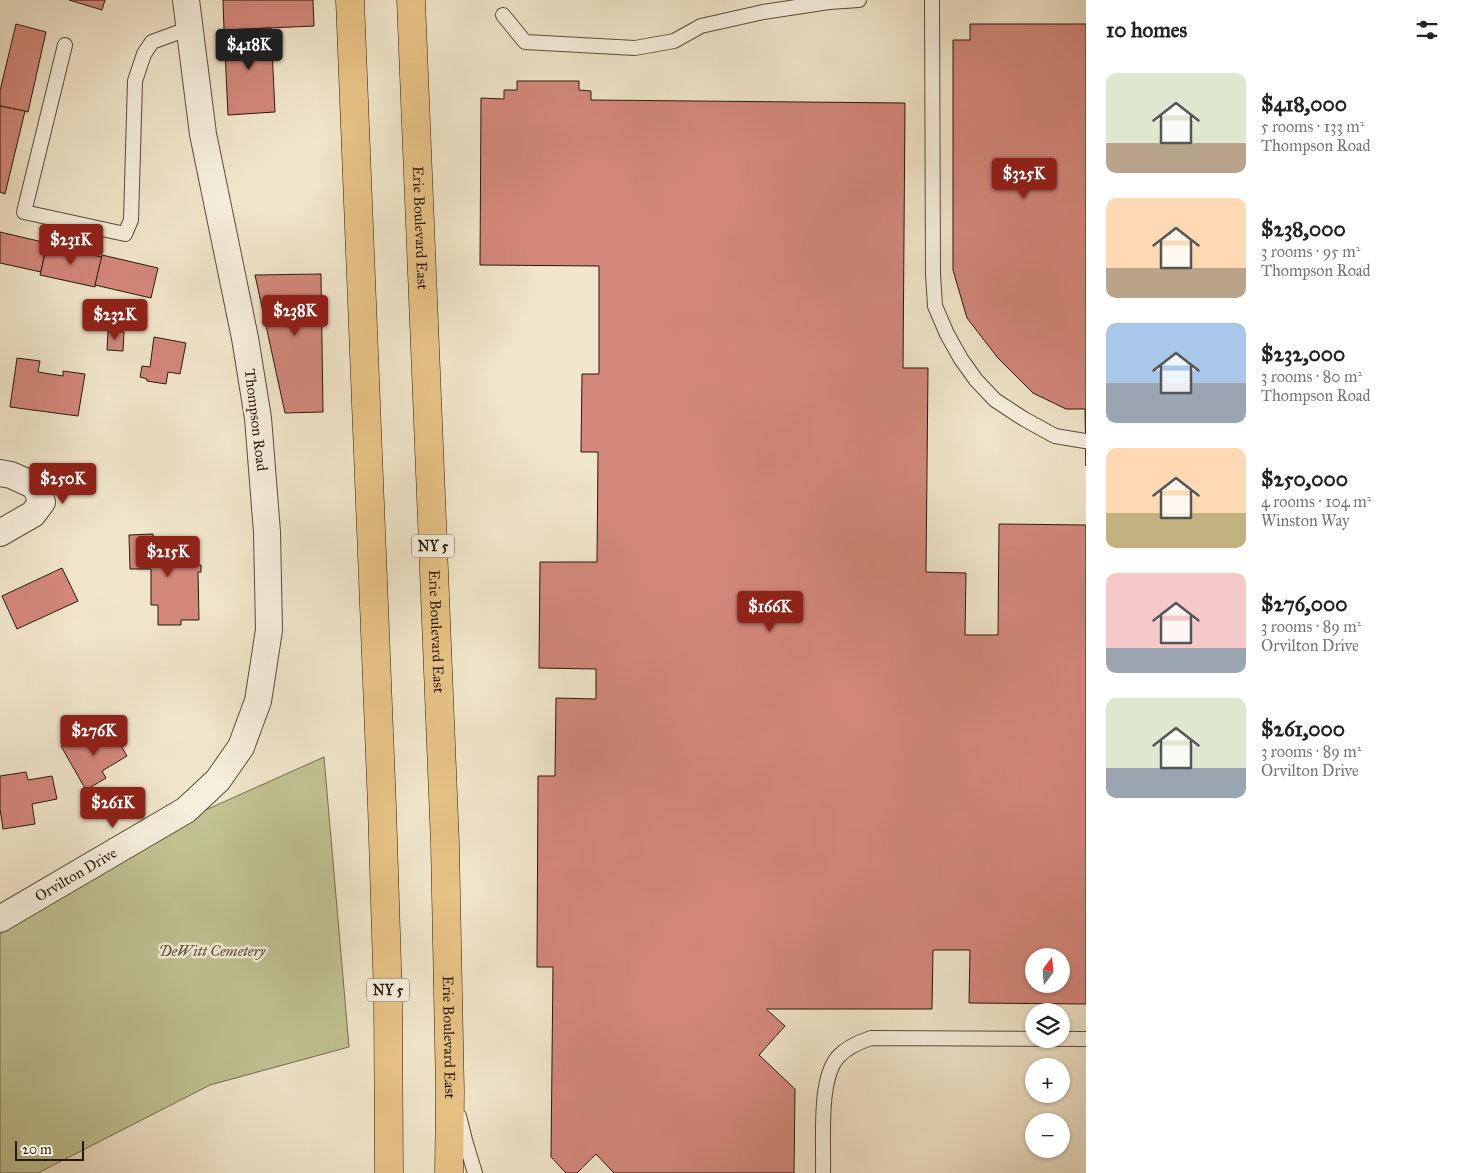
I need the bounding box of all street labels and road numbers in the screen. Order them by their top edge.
street label: Erie Boulevard East [409,166,432,291]
street label: Thompson Road [241,368,271,473]
road number: NY 5 [412,534,454,558]
street label: Erie Boulevard East [425,569,448,694]
street label: Orvilton Drive [32,844,120,905]
street label: Erie Boulevard East [439,975,459,1100]
road number: NY 5 [367,978,409,1002]

